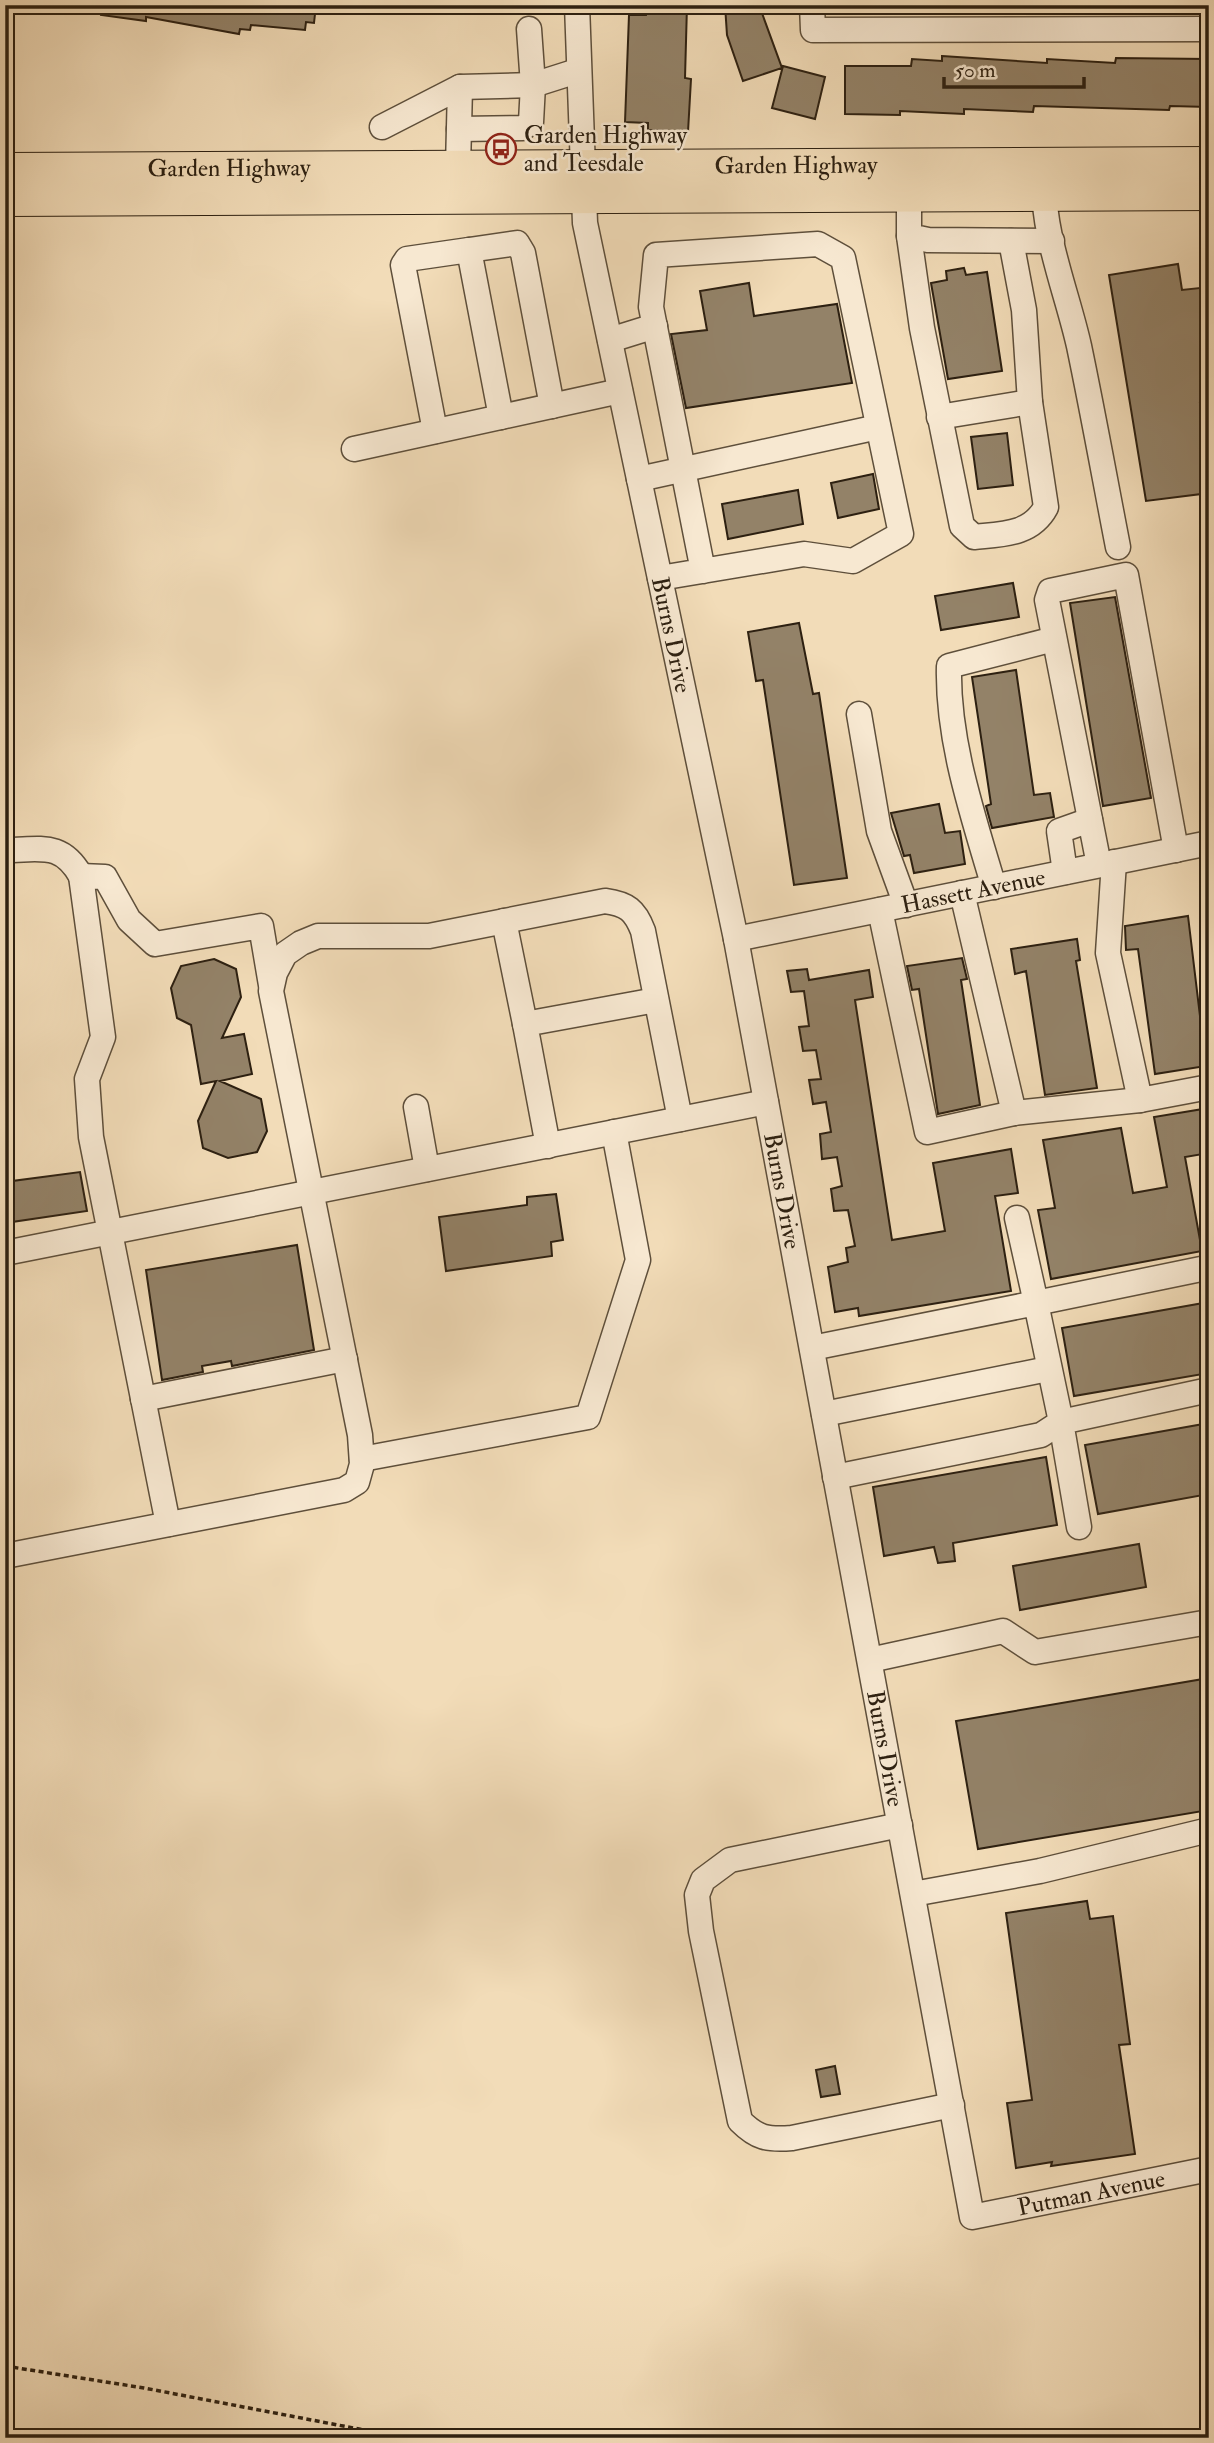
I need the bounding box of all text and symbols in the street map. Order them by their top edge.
scale bar [944,46,1084,90]
text: 50 m [955,57,996,84]
place label: Garden Highway and Teesdale [524,120,688,179]
bus stop icon: Garden Highway and Teesdale [484,132,518,166]
street label: Garden Highway [714,150,878,181]
street label: Garden Highway [147,152,311,184]
street label: Burns Drive [644,574,699,696]
street label: Hassett Avenue [899,862,1048,921]
street label: Burns Drive [756,1130,808,1252]
street label: Burns Drive [859,1688,911,1809]
street label: Putman Avenue [1015,2163,1168,2223]

